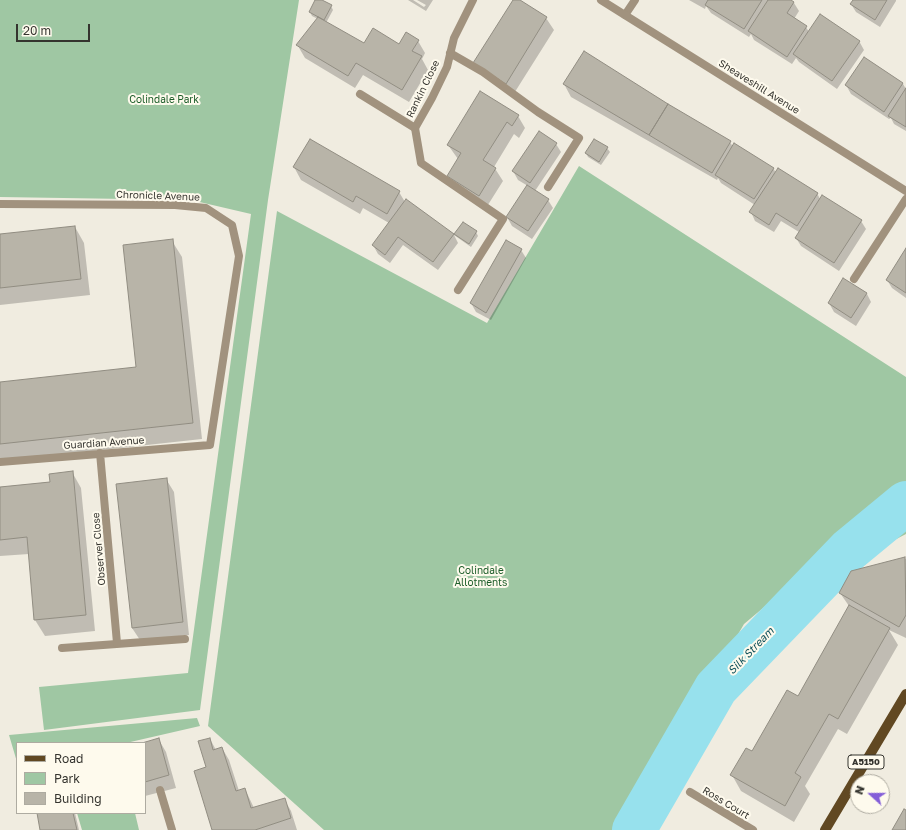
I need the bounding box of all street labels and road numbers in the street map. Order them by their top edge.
street label: Sheaveshill Avenue [716,57,802,117]
street label: Rankin Close [404,58,442,120]
street label: Chronicle Avenue [116,189,200,203]
street label: Guardian Avenue [63,434,145,452]
street label: Observer Close [90,512,108,586]
road number: A5150 [848,755,884,769]
street label: Ross Court [700,784,752,822]

